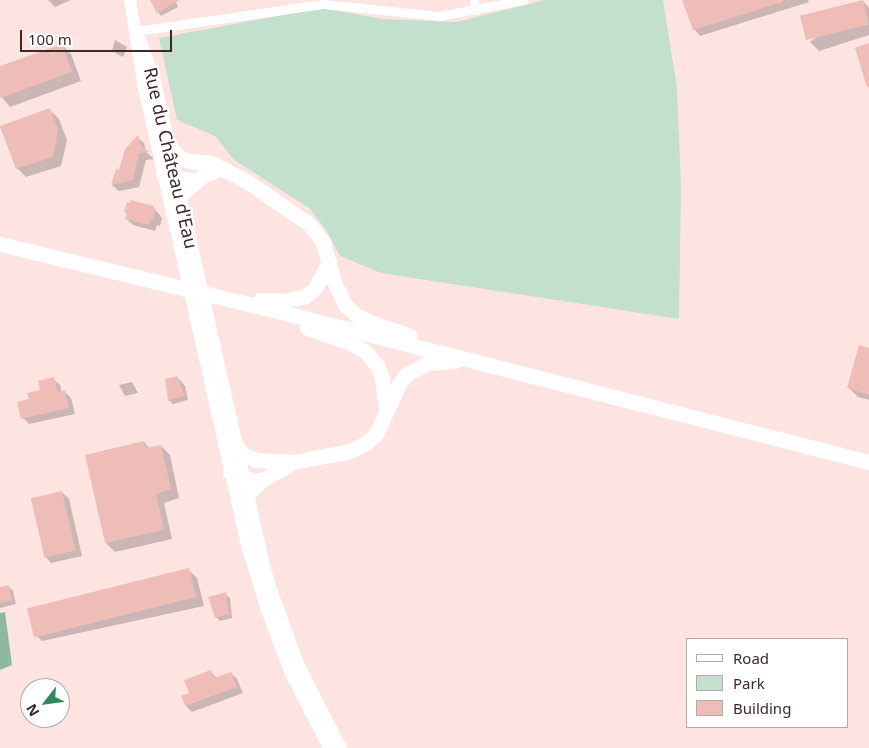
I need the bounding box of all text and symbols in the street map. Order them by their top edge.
scale bar [22,20,175,52]
text: 100 m [28,29,72,49]
street label: Rue du Château d'Eau [140,65,202,251]
legend [686,638,849,728]
text: Road [733,648,769,668]
text: Park [733,673,765,693]
north arrow [20,678,70,728]
text: Building [733,698,791,718]
text: N [21,701,44,720]

